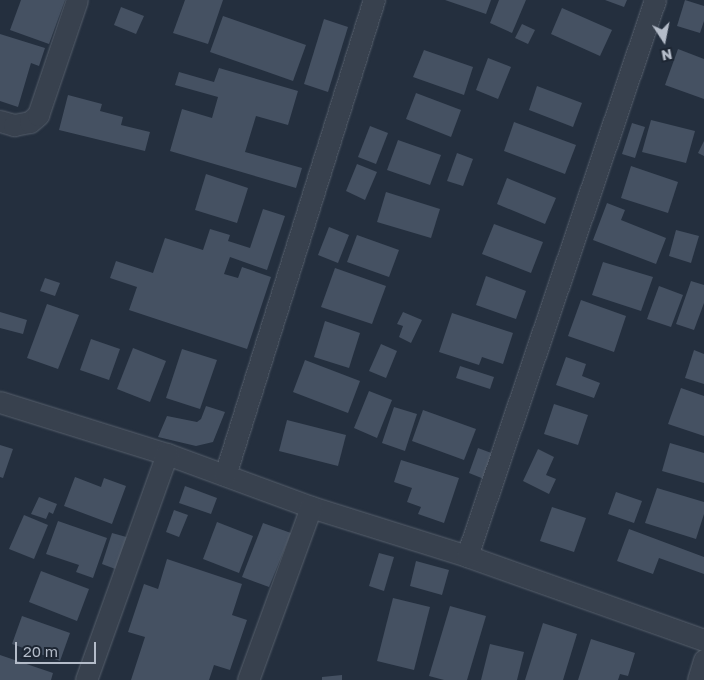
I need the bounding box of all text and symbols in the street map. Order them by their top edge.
north arrow [639,15,689,65]
text: N [660,46,674,65]
scale bar [18,632,99,664]
text: 20 m [23,642,58,660]

